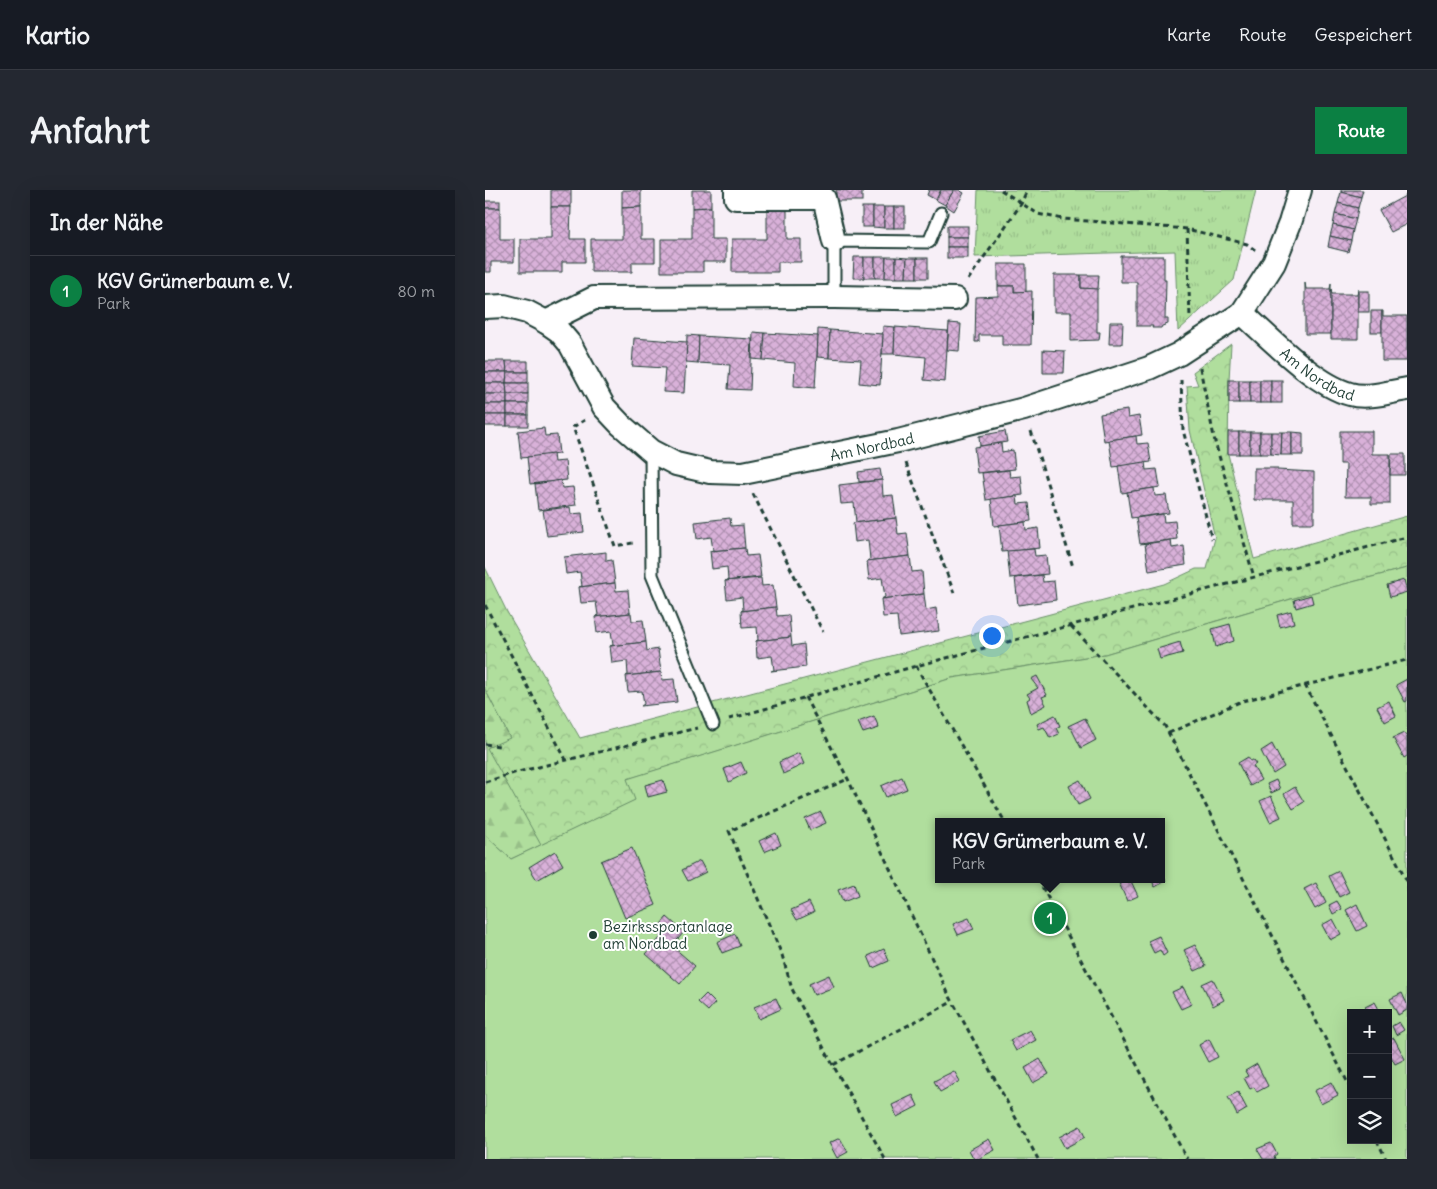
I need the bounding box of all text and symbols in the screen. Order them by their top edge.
text: Kartio [25,20,90,50]
text: Karte [1167,23,1211,46]
text: Route [1239,23,1286,46]
text: Gespeichert [1314,23,1412,46]
button: Route [1315,107,1407,154]
text: Anfahrt [30,108,150,152]
text: In der Nähe [50,209,163,236]
text: KGV Grümerbaum e. V. [97,269,293,293]
text: 1 [63,281,69,301]
text: 80 m [397,281,435,301]
text: Park [97,293,130,313]
street label: Am Nordbad [1276,343,1357,404]
street label: Am Nordbad [828,428,916,464]
your location [979,623,1005,649]
popup [935,818,1165,883]
text: KGV Grümerbaum e. V. [952,829,1148,853]
text: Park [952,853,985,873]
pin: 1 [1034,899,1066,937]
place label: Bezirkssportanlage am Nordbad [603,917,733,953]
marker: Bezirkssportanlage am Nordbad [587,929,599,941]
map controls [1347,1009,1392,1144]
button: + [1347,1009,1392,1054]
button: − [1347,1054,1392,1099]
button: layers [1347,1099,1392,1144]

